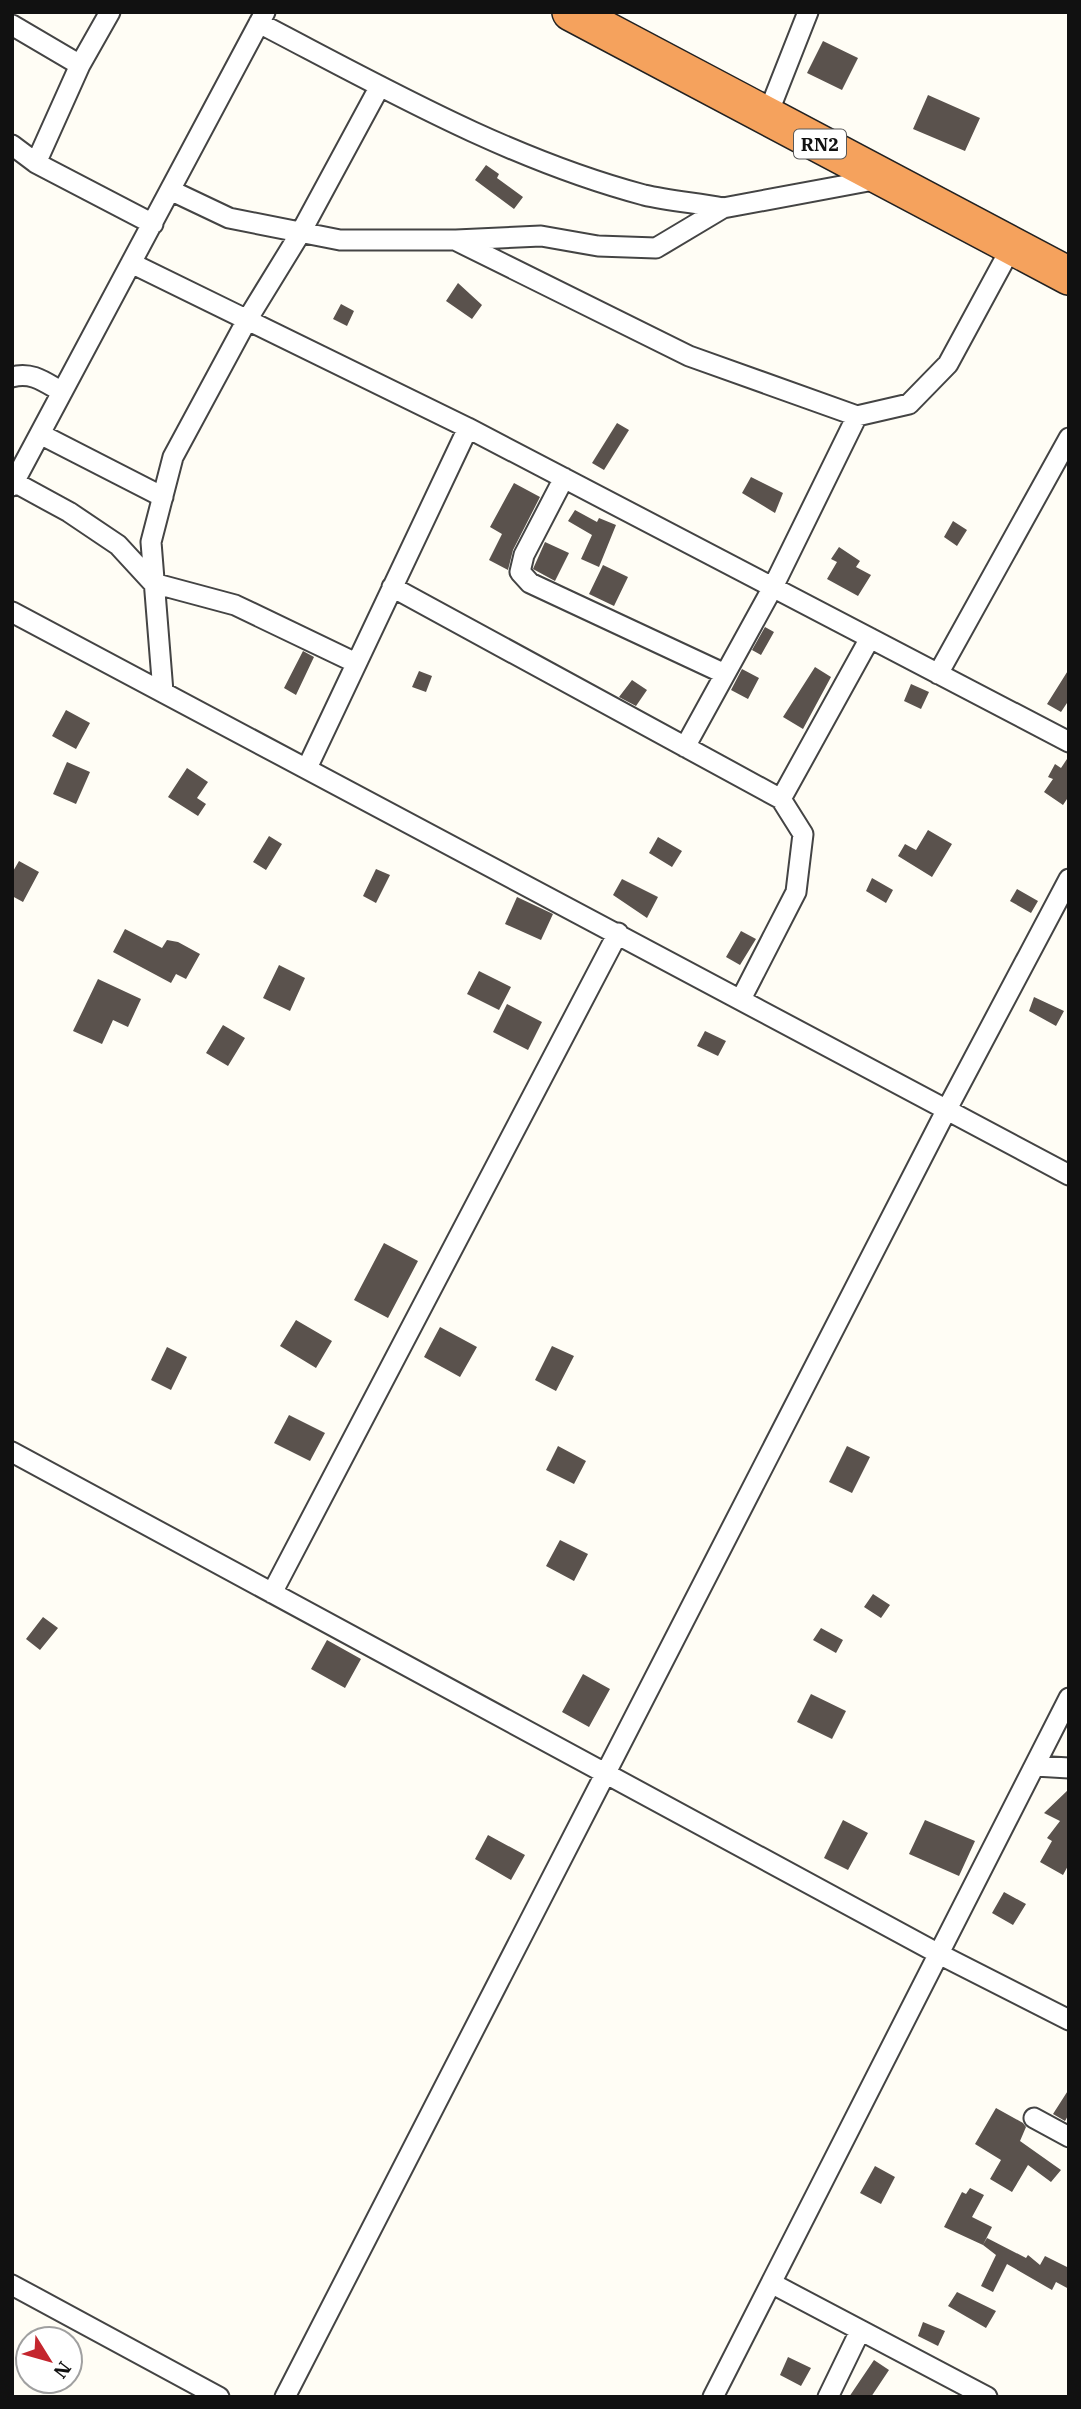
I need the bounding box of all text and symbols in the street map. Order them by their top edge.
road number: RN2 [794,130,846,159]
north arrow [14,2325,84,2395]
text: N [48,2357,77,2383]

